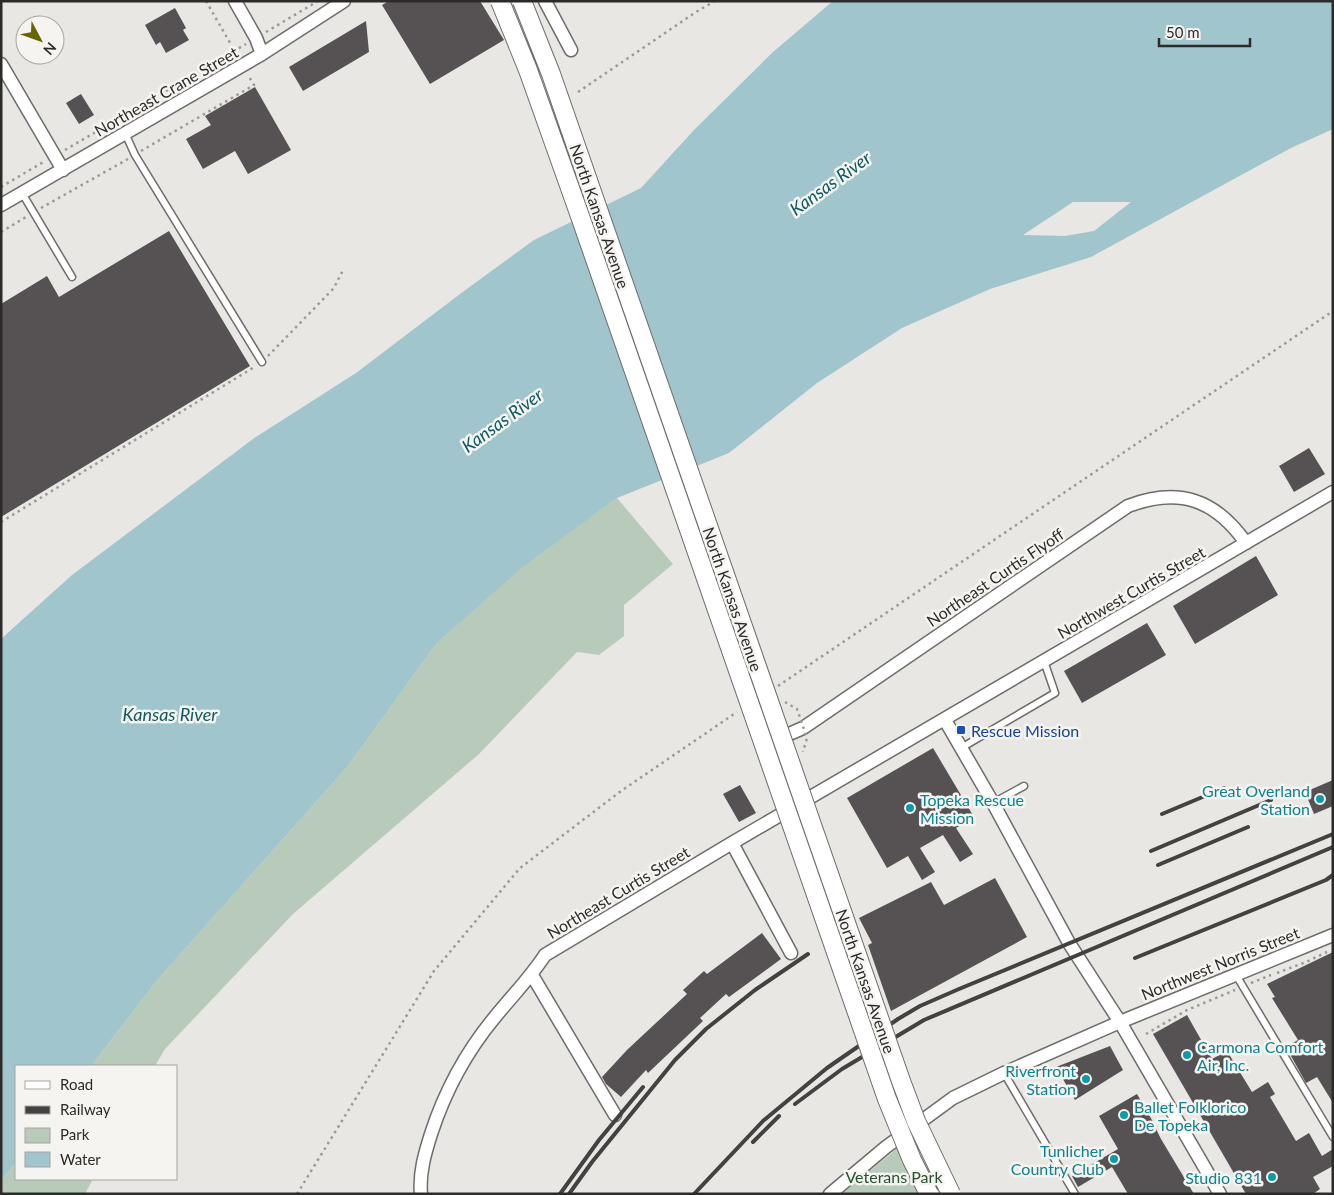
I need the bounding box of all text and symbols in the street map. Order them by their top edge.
north arrow [15,15,65,65]
scale bar [1159,15,1250,47]
text: 50 m [1166,23,1200,41]
text: N [40,39,60,59]
street label: Northeast Crane Street [91,42,241,140]
street label: North Kansas Avenue [566,141,634,291]
water label: Kansas River [785,146,876,220]
water label: Kansas River [457,383,548,457]
street label: North Kansas Avenue [699,524,767,674]
street label: Northeast Curtis Flyoff [923,524,1067,630]
street label: Northwest Curtis Street [1054,542,1208,642]
water label: Kansas River [123,703,218,725]
place label: Rescue Mission [971,721,1079,740]
marker: Rescue Mission [955,724,967,736]
place label: Great Overland Station [1202,781,1310,818]
place label: Topeka Rescue Mission [920,790,1024,827]
marker: Great Overland Station [1314,793,1326,805]
marker: Topeka Rescue Mission [904,802,916,814]
street label: Northeast Curtis Street [543,842,693,942]
street label: North Kansas Avenue [832,906,900,1056]
street label: Northwest Norris Street [1138,922,1302,1003]
place label: Carmona Comfort Air, Inc. [1197,1037,1324,1074]
marker: Carmona Comfort Air, Inc. [1181,1049,1193,1061]
place label: Riverfront Station [1005,1061,1076,1098]
legend [15,1065,178,1180]
marker: Riverfront Station [1080,1073,1092,1085]
text: Road [60,1075,93,1093]
place label: Ballet Folklorico De Topeka [1134,1097,1246,1134]
text: Railway [60,1100,111,1118]
marker: Ballet Folklorico De Topeka [1118,1109,1130,1121]
text: Park [60,1125,90,1143]
place label: Tunlicher Country Club [1011,1141,1104,1178]
text: Water [60,1150,101,1168]
marker: Tunlicher Country Club [1108,1153,1120,1165]
park label: Veterans Park [845,1167,943,1186]
place label: Studio 831 [1185,1168,1262,1187]
marker: Studio 831 [1266,1171,1278,1183]

